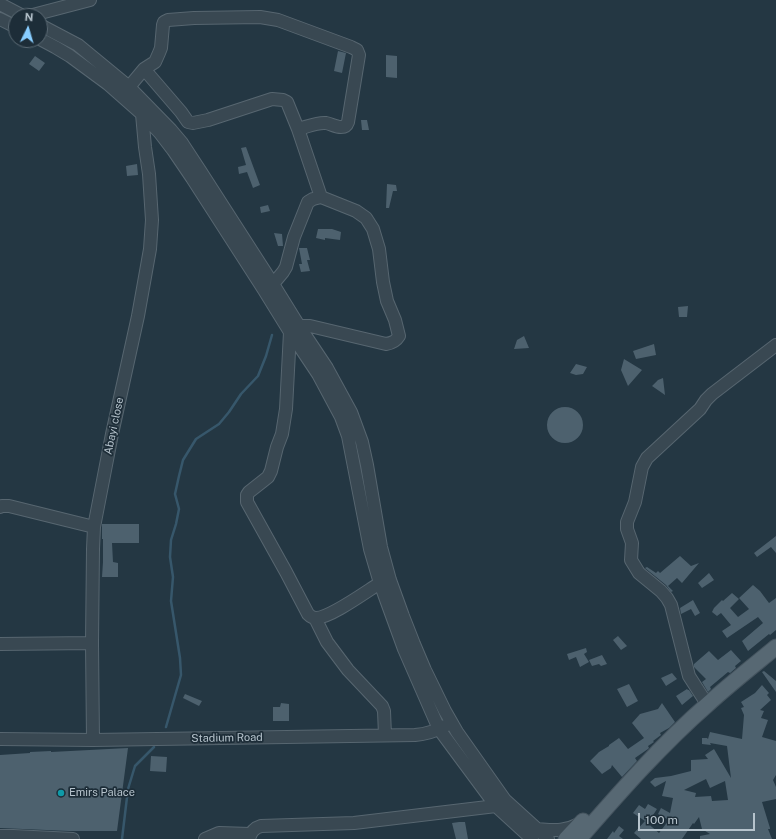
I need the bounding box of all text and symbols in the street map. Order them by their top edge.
north arrow [8,8,48,48]
text: N [24,11,34,23]
street label: Abayi close [101,396,127,456]
street label: Stadium Road [191,731,263,745]
place label: Emirs Palace [69,786,135,800]
marker: Emirs Palace [56,788,66,798]
scale bar [640,805,757,831]
text: 100 m [645,813,678,827]

